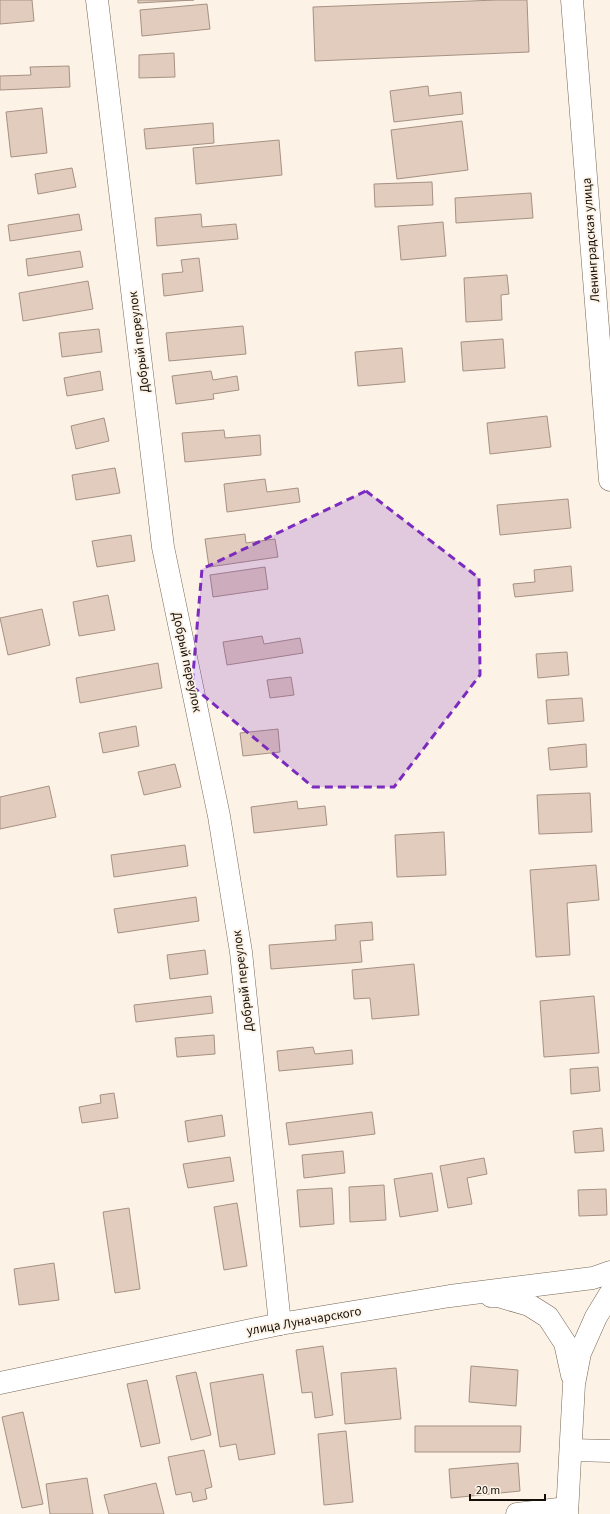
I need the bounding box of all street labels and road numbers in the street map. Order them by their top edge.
street label: Ленинградская улица [578,177,604,303]
street label: Добрый переулок [124,290,154,394]
street label: Добрый переулок [168,610,207,714]
street label: Добрый переулок [228,929,258,1033]
street label: улица Луначарского [245,1302,363,1340]

